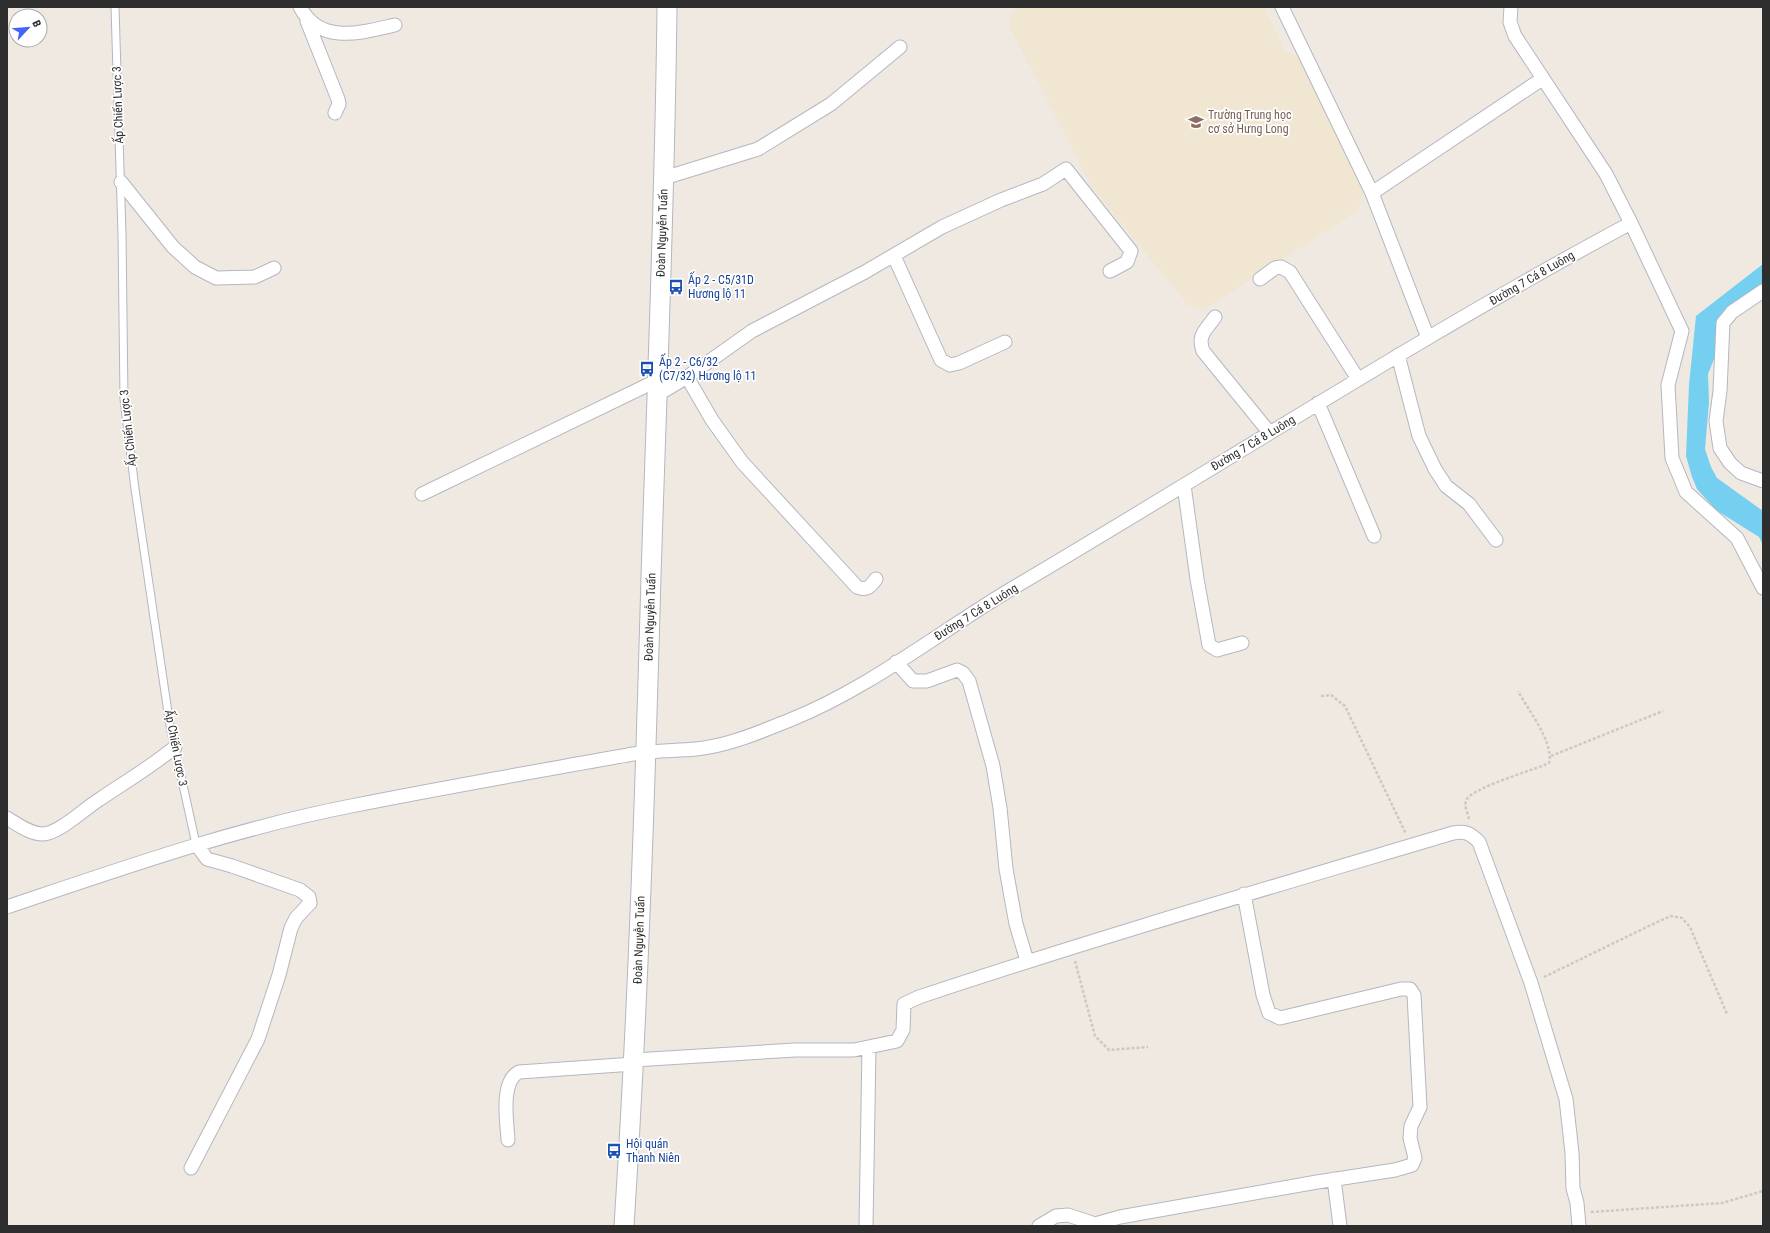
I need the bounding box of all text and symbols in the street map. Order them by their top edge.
north arrow [8,8,48,48]
text: B [29,18,44,29]
street label: Ấp Chiến Lược 3 [108,66,126,144]
place label: Trường Trung học cơ sở Hưng Long [1208,108,1292,136]
school or university icon: Trường Trung học cơ sở Hưng Long [1187,113,1205,131]
street label: Đoàn Nguyễn Tuấn [653,188,671,277]
street label: Đường 7 Cá 8 Luông [1487,248,1577,308]
place label: Ấp 2 - C5/31D Hương lộ 11 [688,271,754,301]
bus stop icon: Ấp 2 - C5/31D Hương lộ 11 [667,278,685,296]
place label: Ấp 2 - C6/32 (C7/32) Hương lộ 11 [659,353,756,383]
bus stop icon: Ấp 2 - C6/32 (C7/32) Hương lộ 11 [638,360,656,378]
street label: Ấp Chiến Lược 3 [115,389,139,467]
street label: Đường 7 Cá 8 Luông [1208,412,1298,474]
street label: Đoàn Nguyễn Tuấn [641,572,659,661]
street label: Đường 7 Cá 8 Luông [932,581,1020,643]
street label: Ấp Chiến Lược 3 [162,708,192,787]
street label: Đoàn Nguyễn Tuấn [630,895,648,984]
place label: Hội quán Thanh Niên [626,1137,680,1165]
bus stop icon: Hội quán Thanh Niên [605,1142,623,1160]

